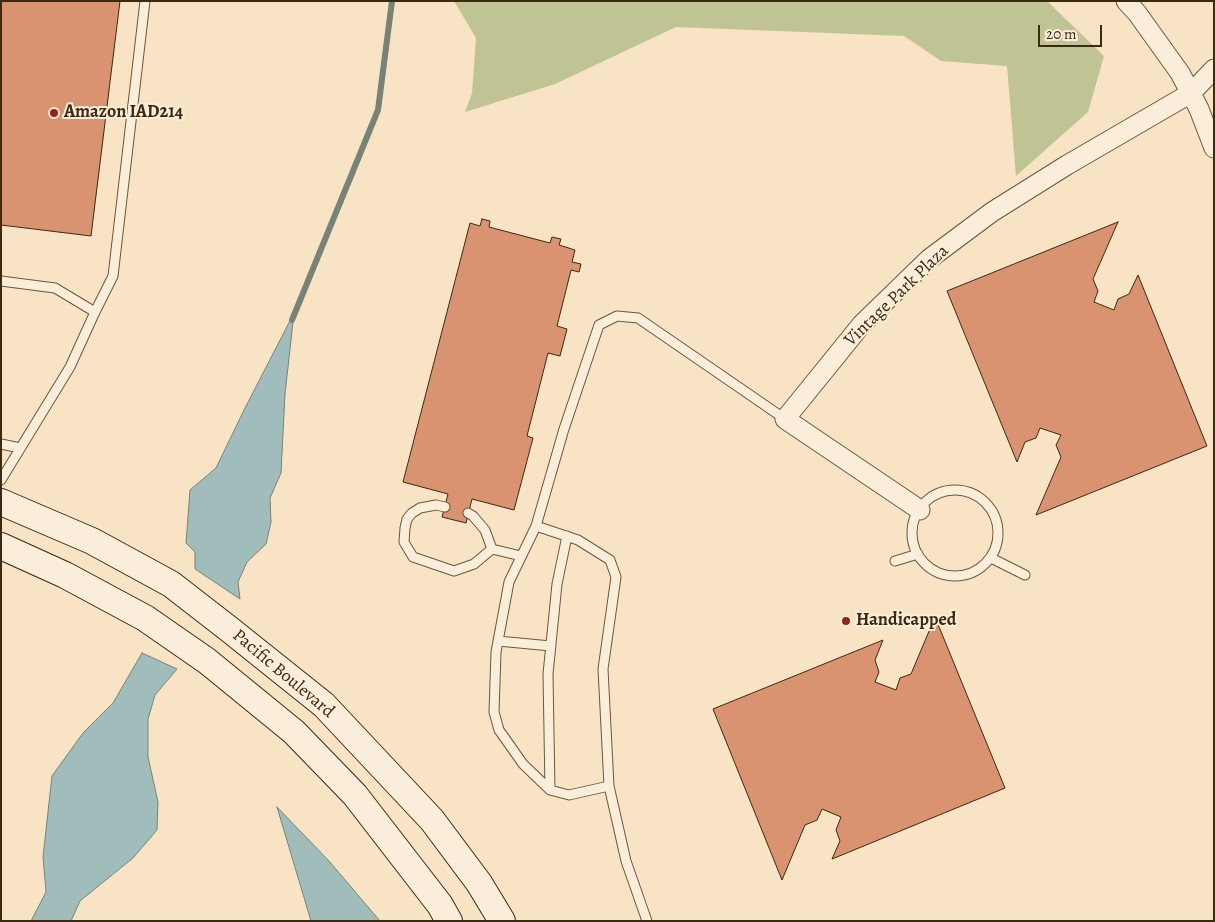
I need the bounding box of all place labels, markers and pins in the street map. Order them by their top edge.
place label: Amazon IAD214 [64,102,183,124]
marker: Amazon IAD214 [48,107,60,119]
place label: Handicapped [856,610,956,632]
marker: Handicapped [840,615,852,627]

